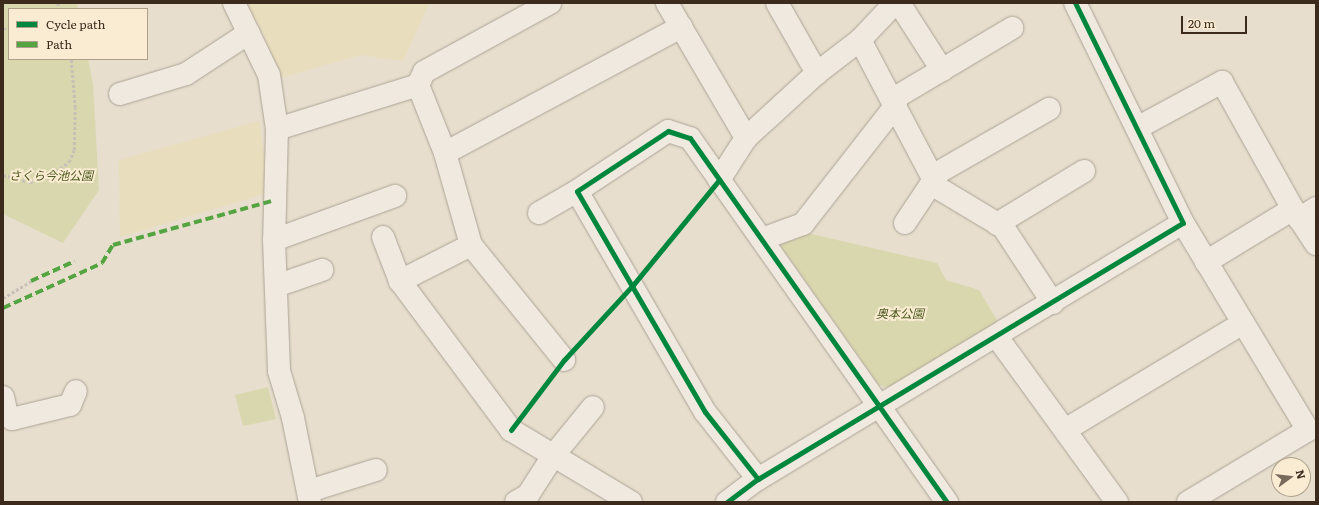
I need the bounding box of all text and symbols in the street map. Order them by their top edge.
legend [8,8,148,60]
scale bar [1183,8,1249,34]
text: 20 m [1188,14,1215,32]
text: Cycle path [46,15,106,33]
text: Path [46,35,72,53]
park label: さくら今池公園 [9,169,93,183]
park label: 奥本公園 [876,307,924,321]
north arrow [1271,457,1311,497]
text: N [1293,468,1311,481]

